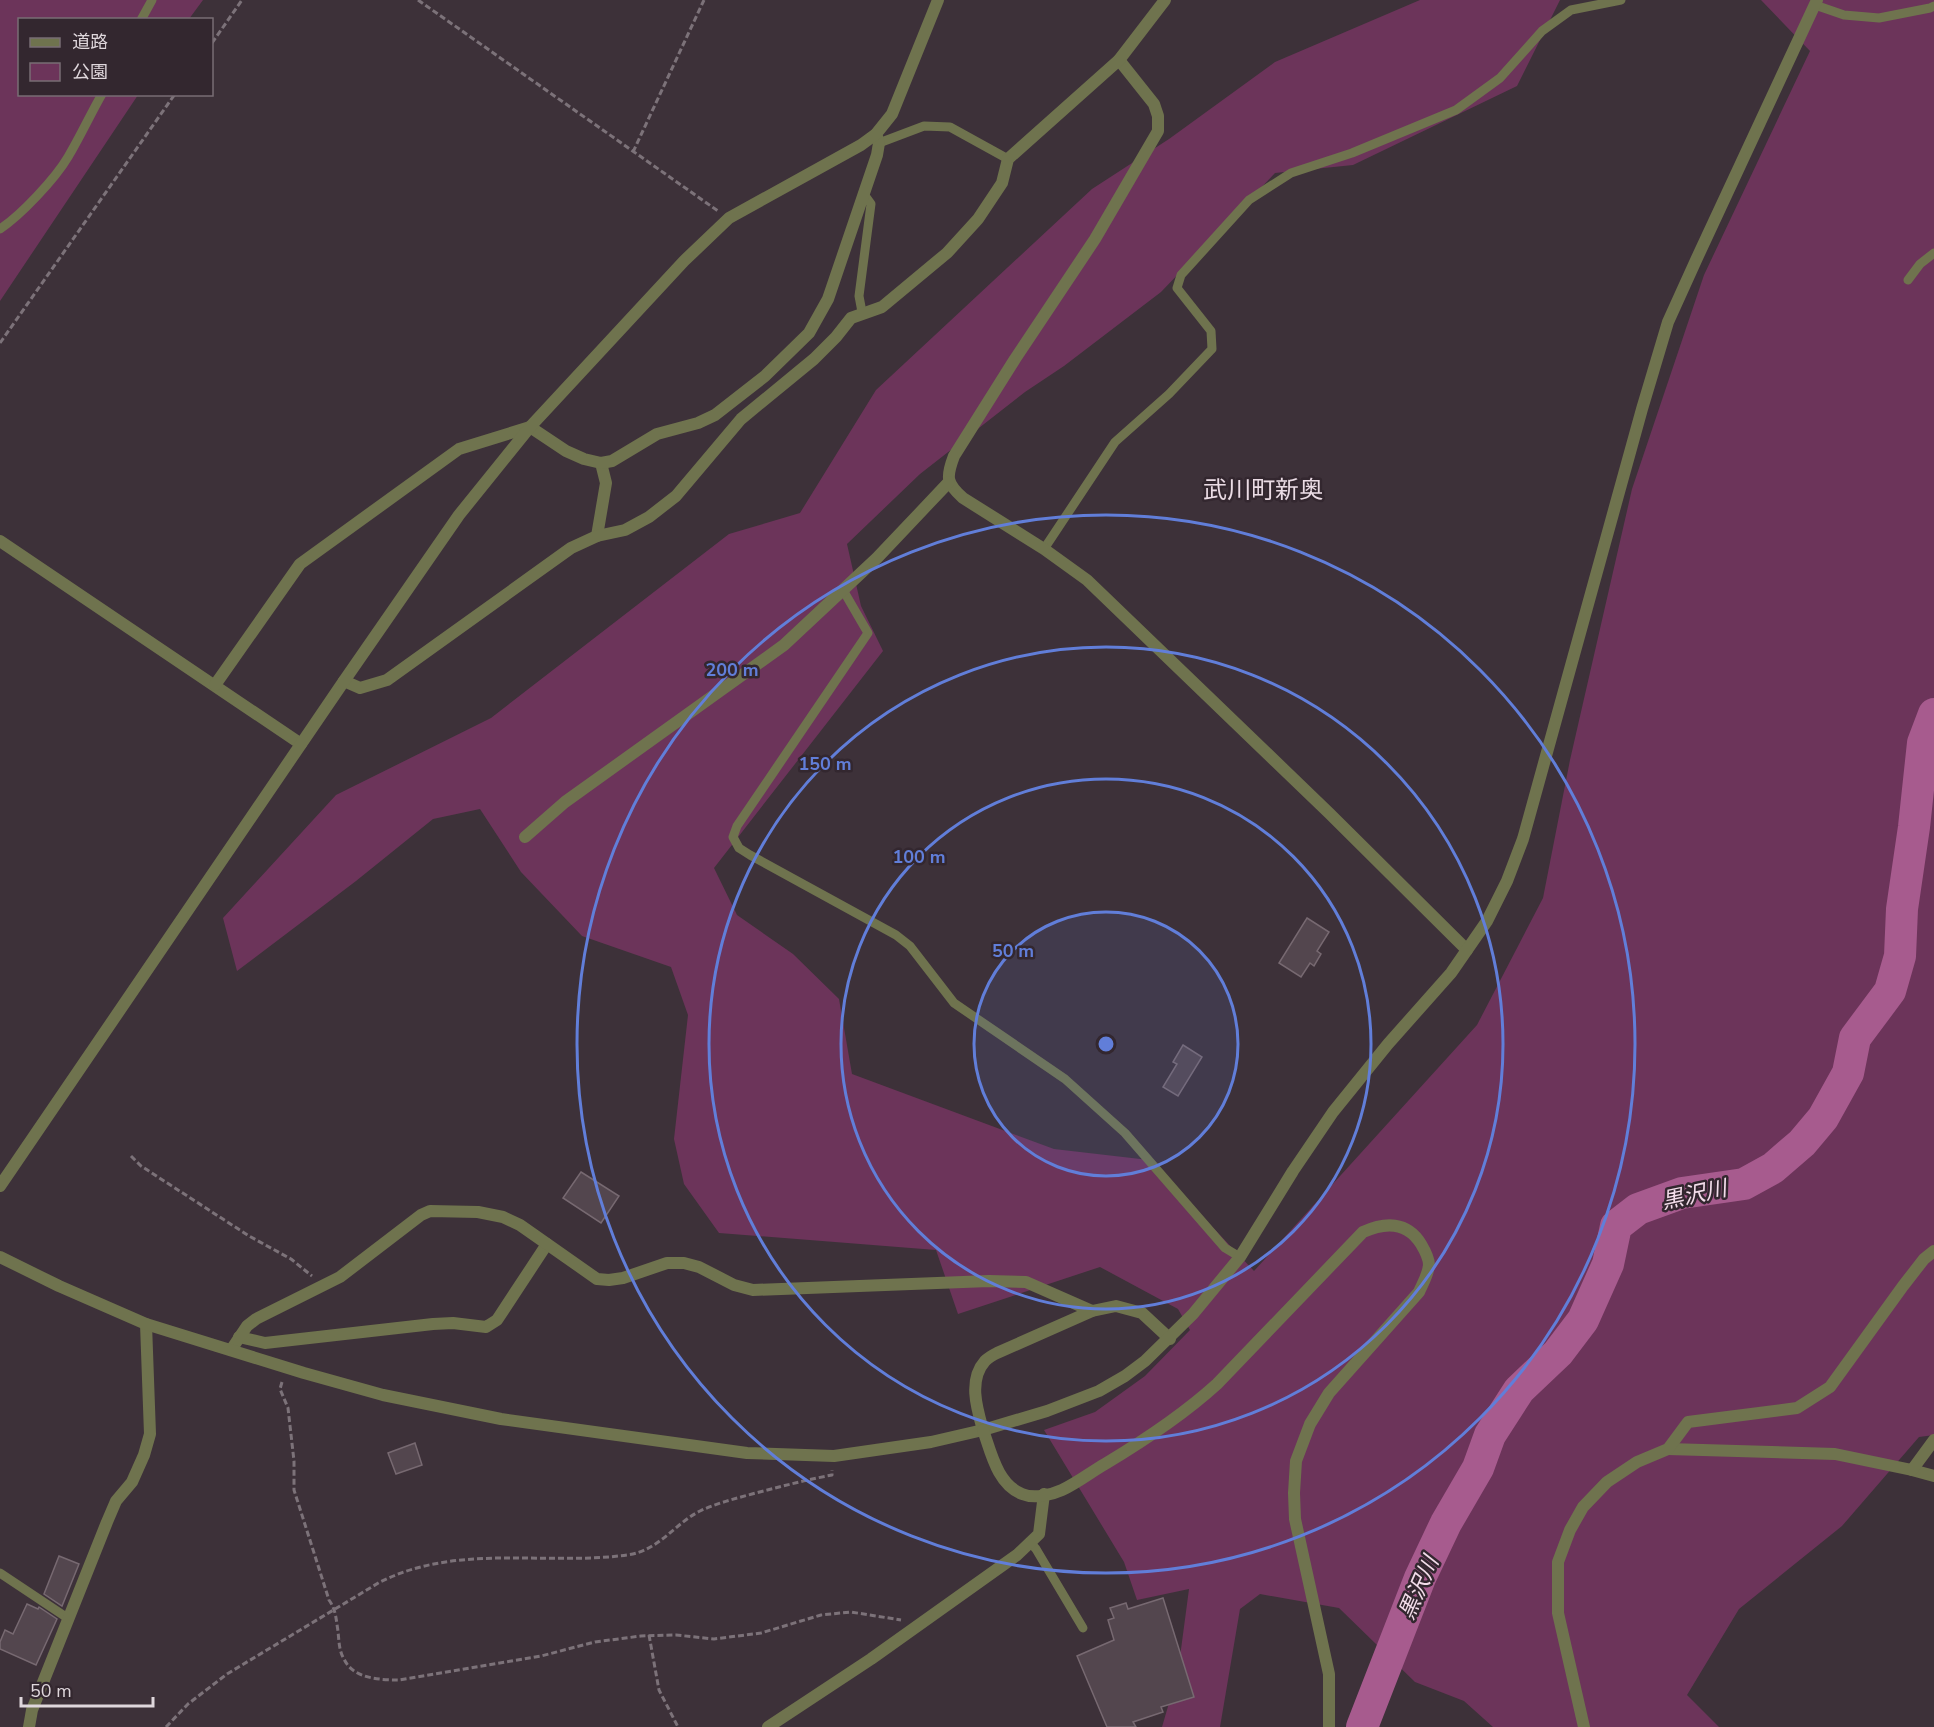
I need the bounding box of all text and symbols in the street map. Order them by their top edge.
legend [18,18,213,96]
text: 道路 [72,30,108,54]
text: 公園 [72,60,108,84]
district label: 武川町新奥 [1203,474,1323,506]
text: 200 m [705,658,759,682]
text: 150 m [798,752,852,776]
text: 100 m [892,845,946,869]
text: 50 m [992,939,1034,963]
centre of rings [1096,1034,1116,1054]
water label: 黒沢川 [1659,1173,1731,1217]
water label: 黒沢川 [1392,1550,1447,1624]
scale bar [21,1670,153,1708]
text: 50 m [30,1679,72,1703]

